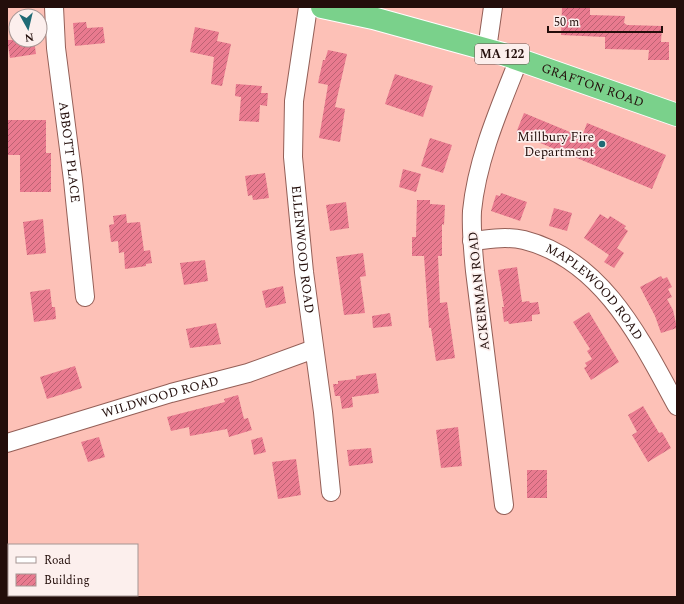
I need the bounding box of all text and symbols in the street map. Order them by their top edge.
north arrow [8,8,48,48]
scale bar [548,8,662,34]
text: 50 m [554,13,579,32]
text: N [24,28,35,46]
road number: MA 122 [475,44,529,64]
street label: GRAFTON ROAD [538,58,647,113]
street label: ABBOTT PLACE [53,100,85,204]
place label: Millbury Fire Department [517,127,594,162]
marker: Millbury Fire Department [597,139,607,149]
street label: ELLENWOOD ROAD [286,184,320,315]
street label: ACKERMAN ROAD [463,230,495,352]
street label: MAPLEWOOD ROAD [542,238,648,344]
street label: WILDWOOD ROAD [99,371,221,424]
legend [8,544,138,596]
text: Road [44,551,71,570]
text: Building [44,571,90,590]

